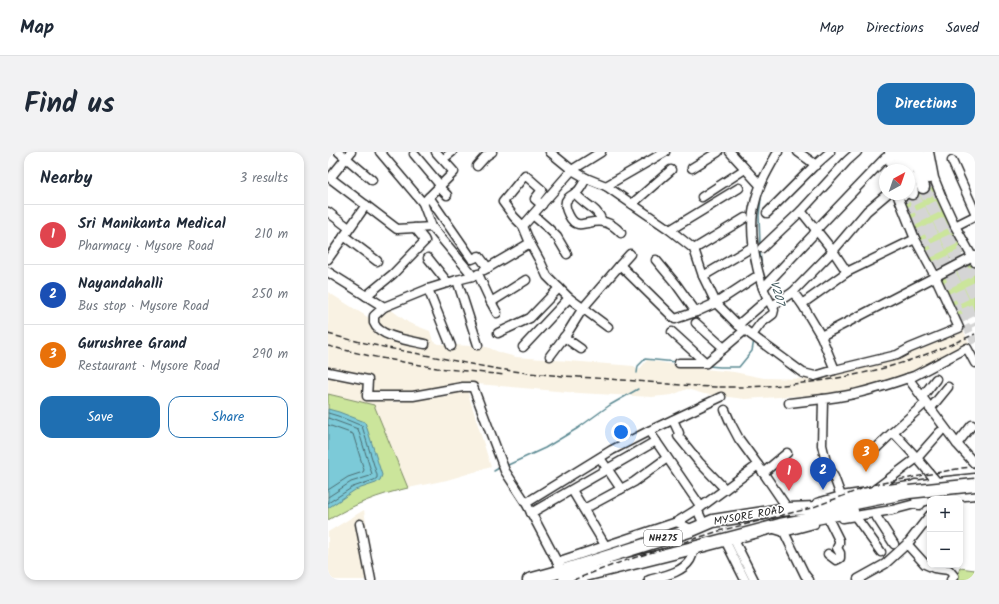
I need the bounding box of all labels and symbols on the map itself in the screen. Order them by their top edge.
north arrow [879,164,915,200]
water label: V207 [764,278,790,310]
your location [611,422,631,442]
pin: 3 [853,439,879,472]
pin: 2 [810,457,836,490]
pin: 1 [776,458,802,491]
street label: MYSORE ROAD [712,501,786,531]
road number: NH275 [644,530,682,546]

